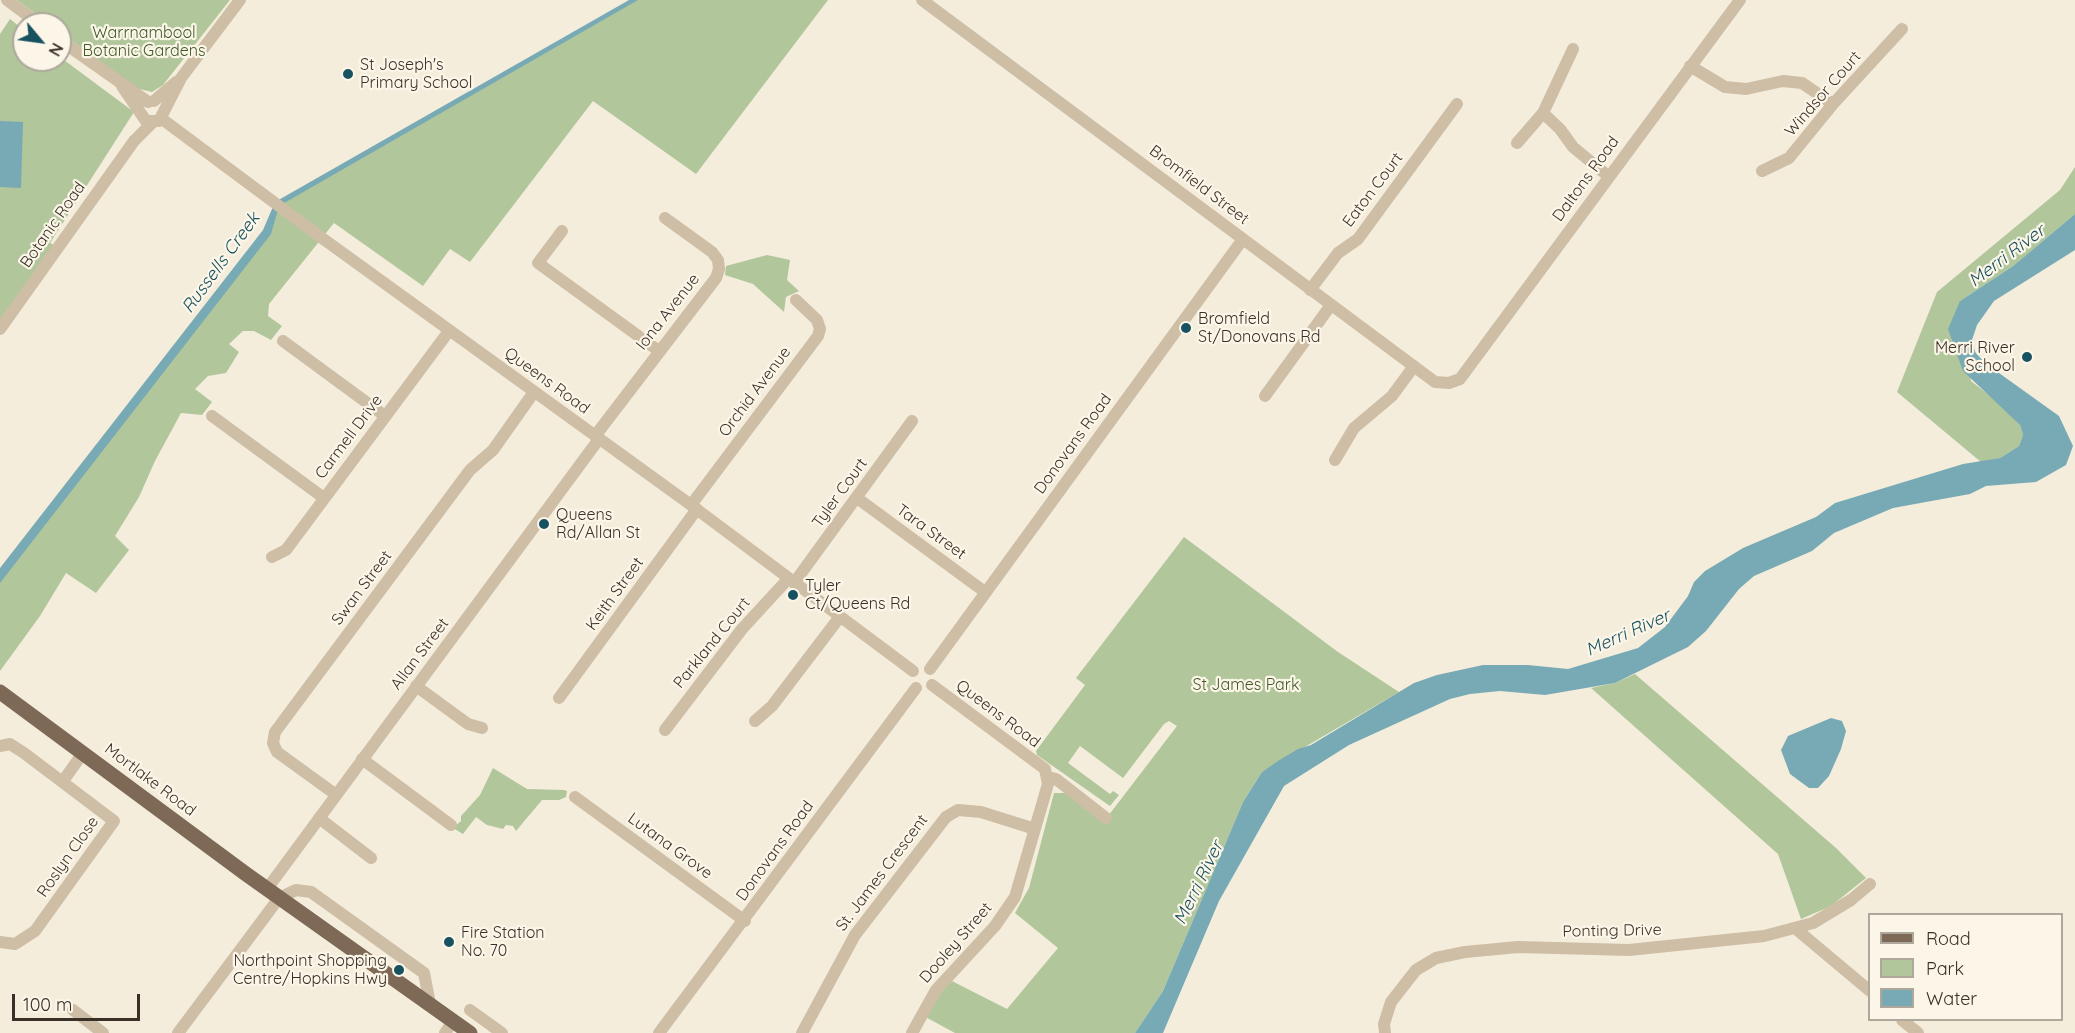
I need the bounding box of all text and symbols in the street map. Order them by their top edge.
north arrow [12,12,72,72]
park label: Warrnambool Botanic Gardens [83,23,205,61]
text: N [44,40,68,60]
street label: Windsor Court [1781,48,1865,140]
place label: St Joseph's Primary School [360,55,472,93]
marker: St Joseph's Primary School [341,67,355,81]
street label: Daltons Road [1549,133,1623,225]
street label: Bromfield Street [1145,141,1253,229]
street label: Eaton Court [1339,149,1407,231]
street label: Botanic Road [16,178,90,272]
water label: Russells Creek [177,208,265,318]
water label: Merri River [1965,220,2049,292]
street label: Iona Avenue [632,270,704,354]
place label: Bromfield St/Donovans Rd [1198,309,1320,347]
marker: Bromfield St/Donovans Rd [1179,321,1193,335]
place label: Merri River School [1935,338,2015,376]
street label: Orchid Avenue [715,343,795,441]
street label: Queens Road [501,344,593,418]
marker: Merri River School [2020,350,2034,364]
street label: Donovans Road [1030,390,1116,498]
street label: Carmell Drive [311,391,387,483]
street label: Tyler Court [808,455,872,531]
street label: Tara Street [892,500,970,564]
place label: Queens Rd/Allan St [556,505,640,543]
marker: Queens Rd/Allan St [537,517,551,531]
street label: Swan Street [328,547,396,629]
street label: Keith Street [582,554,648,634]
place label: Tyler Ct/Queens Rd [805,576,910,614]
marker: Tyler Ct/Queens Rd [786,588,800,602]
street label: Parkland Court [670,594,754,692]
water label: Merri River [1582,605,1674,661]
street label: Allan Street [387,614,453,694]
park label: St James Park [1192,675,1300,695]
street label: Queens Road [952,676,1044,752]
street label: Mortlake Road [101,739,199,821]
street label: Donovans Road [732,797,818,905]
street label: Lutana Grove [624,809,716,883]
street label: St. James Crescent [832,811,932,935]
street label: Roslyn Close [33,813,103,901]
water label: Merri River [1170,838,1228,928]
street label: Dooley Street [916,899,996,987]
legend [1868,913,2063,1021]
street label: Ponting Drive [1562,921,1662,941]
place label: Fire Station No. 70 [461,923,545,961]
text: Road [1926,927,1971,950]
marker: Fire Station No. 70 [442,935,456,949]
place label: Northpoint Shopping Centre/Hopkins Hwy [233,951,387,989]
text: Park [1926,957,1964,980]
marker: Northpoint Shopping Centre/Hopkins Hwy [392,963,406,977]
scale bar [15,982,142,1020]
text: Water [1926,987,1977,1010]
text: 100 m [23,993,72,1016]

